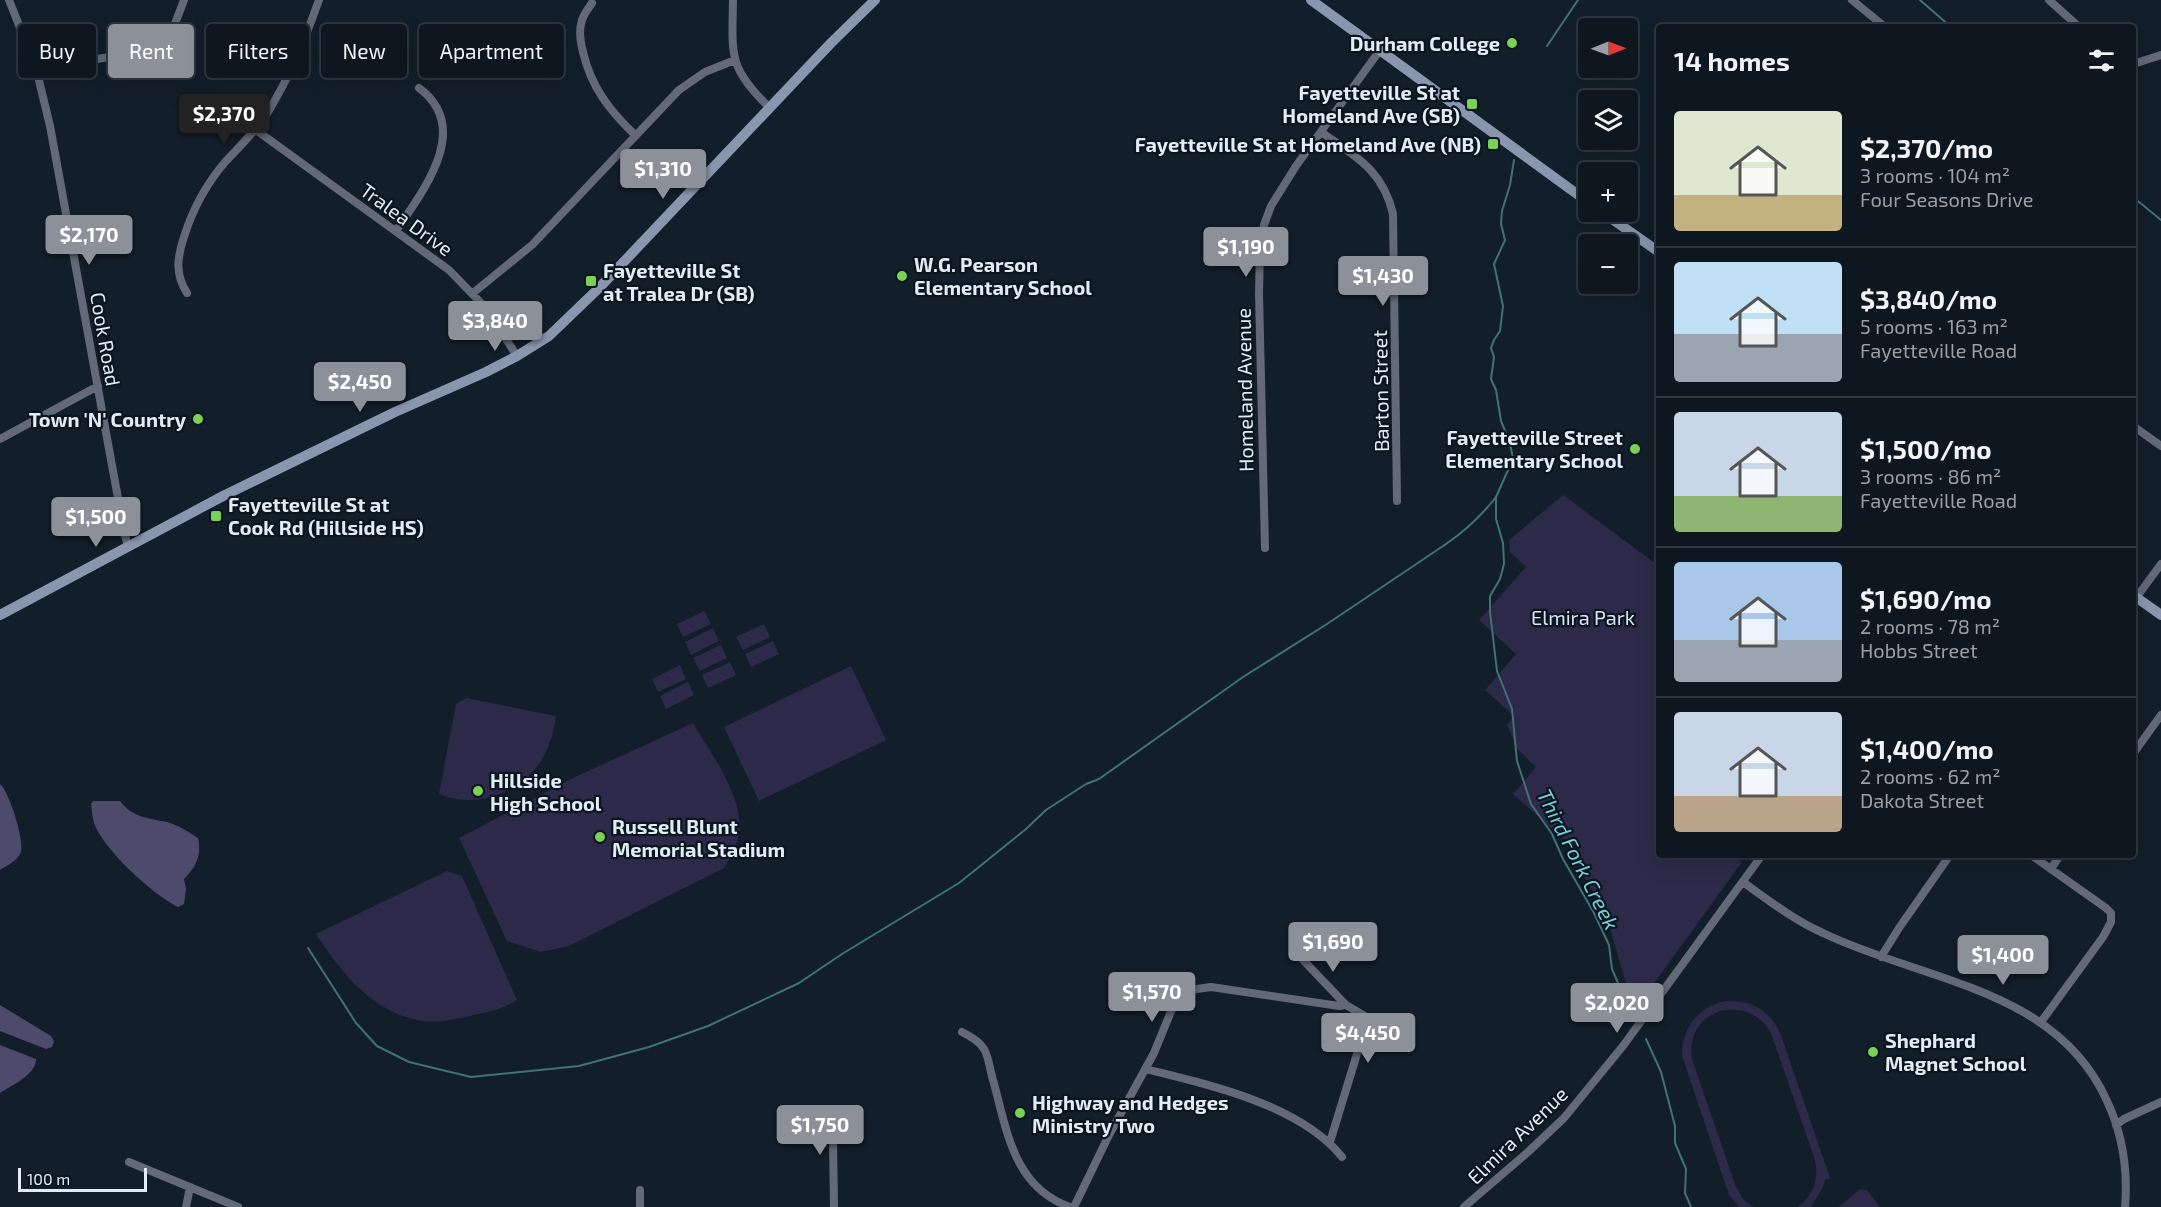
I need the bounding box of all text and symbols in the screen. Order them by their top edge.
north arrow [1578,18,1638,78]
map controls [1578,18,1638,294]
chip: Buy [18,24,96,78]
chip: Rent [108,24,194,78]
chip: Filters [206,24,309,78]
chip: New [321,24,407,78]
chip: Apartment [419,24,564,78]
place label: Durham College [1350,31,1500,55]
marker: Durham College [1505,36,1519,50]
icon: filters [2085,44,2118,77]
text: 14 homes [1674,45,1790,76]
place label: Fayetteville St at Homeland Ave (SB) [1282,80,1460,127]
button: layers [1578,90,1638,150]
pin: $2,370 [175,94,273,145]
marker: Fayetteville St at Homeland Ave (SB) [1465,97,1479,111]
text: $2,370 [193,101,255,125]
place label: Fayetteville St at Homeland Ave (NB) [1135,132,1481,157]
text: $2,370/mo [1860,132,1993,163]
icon: home [1722,135,1794,207]
marker: Fayetteville St at Homeland Ave (NB) [1486,137,1500,151]
pin: $1,310 [614,149,712,200]
text: $1,310 [634,156,692,180]
button: + [1578,162,1638,222]
text: 3 rooms · 104 m² [1860,163,2010,187]
street label: Tralea Drive [356,177,458,261]
text: Four Seasons Drive [1860,187,2033,211]
pin: $2,170 [40,215,138,266]
text: $2,170 [59,222,119,246]
pin: $1,190 [1197,227,1295,278]
text: $1,190 [1217,234,1275,258]
button: − [1578,234,1638,294]
place label: W.G. Pearson Elementary School [914,252,1092,300]
pin: $1,430 [1334,256,1432,307]
place label: Fayetteville St at Tralea Dr (SB) [603,258,755,305]
text: $1,430 [1352,263,1414,287]
marker: W.G. Pearson Elementary School [895,269,909,283]
marker: Fayetteville St at Tralea Dr (SB) [584,274,598,288]
text: $3,840/mo [1860,283,1997,314]
icon: home [1722,286,1794,358]
street label: Cook Road [86,290,126,388]
pin: $3,840 [446,301,544,352]
text: $3,840 [462,308,528,332]
street label: Homeland Avenue [1231,308,1257,472]
text: 5 rooms · 163 m² [1860,314,2008,338]
street label: Barton Street [1367,329,1393,452]
text: Fayetteville Road [1860,338,2017,362]
pin: $2,450 [311,362,409,413]
text: $2,450 [328,369,392,393]
place label: Town 'N' Country [29,407,187,432]
marker: Town 'N' Country [191,412,205,426]
place label: Fayetteville Street Elementary School [1445,425,1623,473]
text: $1,500/mo [1860,433,1992,464]
icon: home [1722,436,1794,508]
marker: Fayetteville Street Elementary School [1628,442,1642,456]
text: 3 rooms · 86 m² [1860,464,2001,488]
text: Fayetteville Road [1860,488,2017,512]
place label: Fayetteville St at Cook Rd (Hillside HS) [228,492,424,539]
pin: $1,500 [47,497,145,548]
text: $1,500 [65,504,127,528]
marker: Fayetteville St at Cook Rd (Hillside HS) [209,509,223,523]
text: $1,690/mo [1860,583,1991,614]
icon: home [1722,586,1794,658]
park label: Elmira Park [1531,605,1635,629]
text: 2 rooms · 78 m² [1860,614,2000,638]
text: Hobbs Street [1860,638,1978,662]
text: $1,400/mo [1860,733,1994,764]
icon: home [1722,736,1794,808]
text: 2 rooms · 62 m² [1860,764,2000,788]
place label: Hillside High School [490,768,602,815]
marker: Hillside High School [471,784,485,798]
water label: Third Fork Creek [1533,784,1625,934]
text: Dakota Street [1860,788,1984,812]
place label: Russell Blunt Memorial Stadium [612,814,785,861]
marker: Russell Blunt Memorial Stadium [593,830,607,844]
pin: $1,690 [1284,922,1382,973]
text: $1,690 [1302,929,1364,953]
pin: $1,400 [1954,935,2052,986]
text: $1,400 [1972,942,2034,966]
pin: $1,570 [1103,972,1201,1023]
text: $1,570 [1122,979,1182,1003]
pin: $2,020 [1568,983,1666,1034]
text: $2,020 [1585,990,1649,1014]
pin: $4,450 [1319,1013,1417,1064]
text: $4,450 [1335,1020,1401,1044]
place label: Shephard Magnet School [1885,1028,2027,1075]
marker: Shephard Magnet School [1866,1045,1880,1059]
street label: Elmira Avenue [1462,1081,1572,1189]
place label: Highway and Hedges Ministry Two [1032,1090,1229,1138]
pin: $1,750 [771,1105,869,1156]
marker: Highway and Hedges Ministry Two [1013,1106,1027,1120]
text: $1,750 [791,1112,849,1136]
scale bar [18,1165,147,1192]
text: 100 m [27,1169,70,1188]

